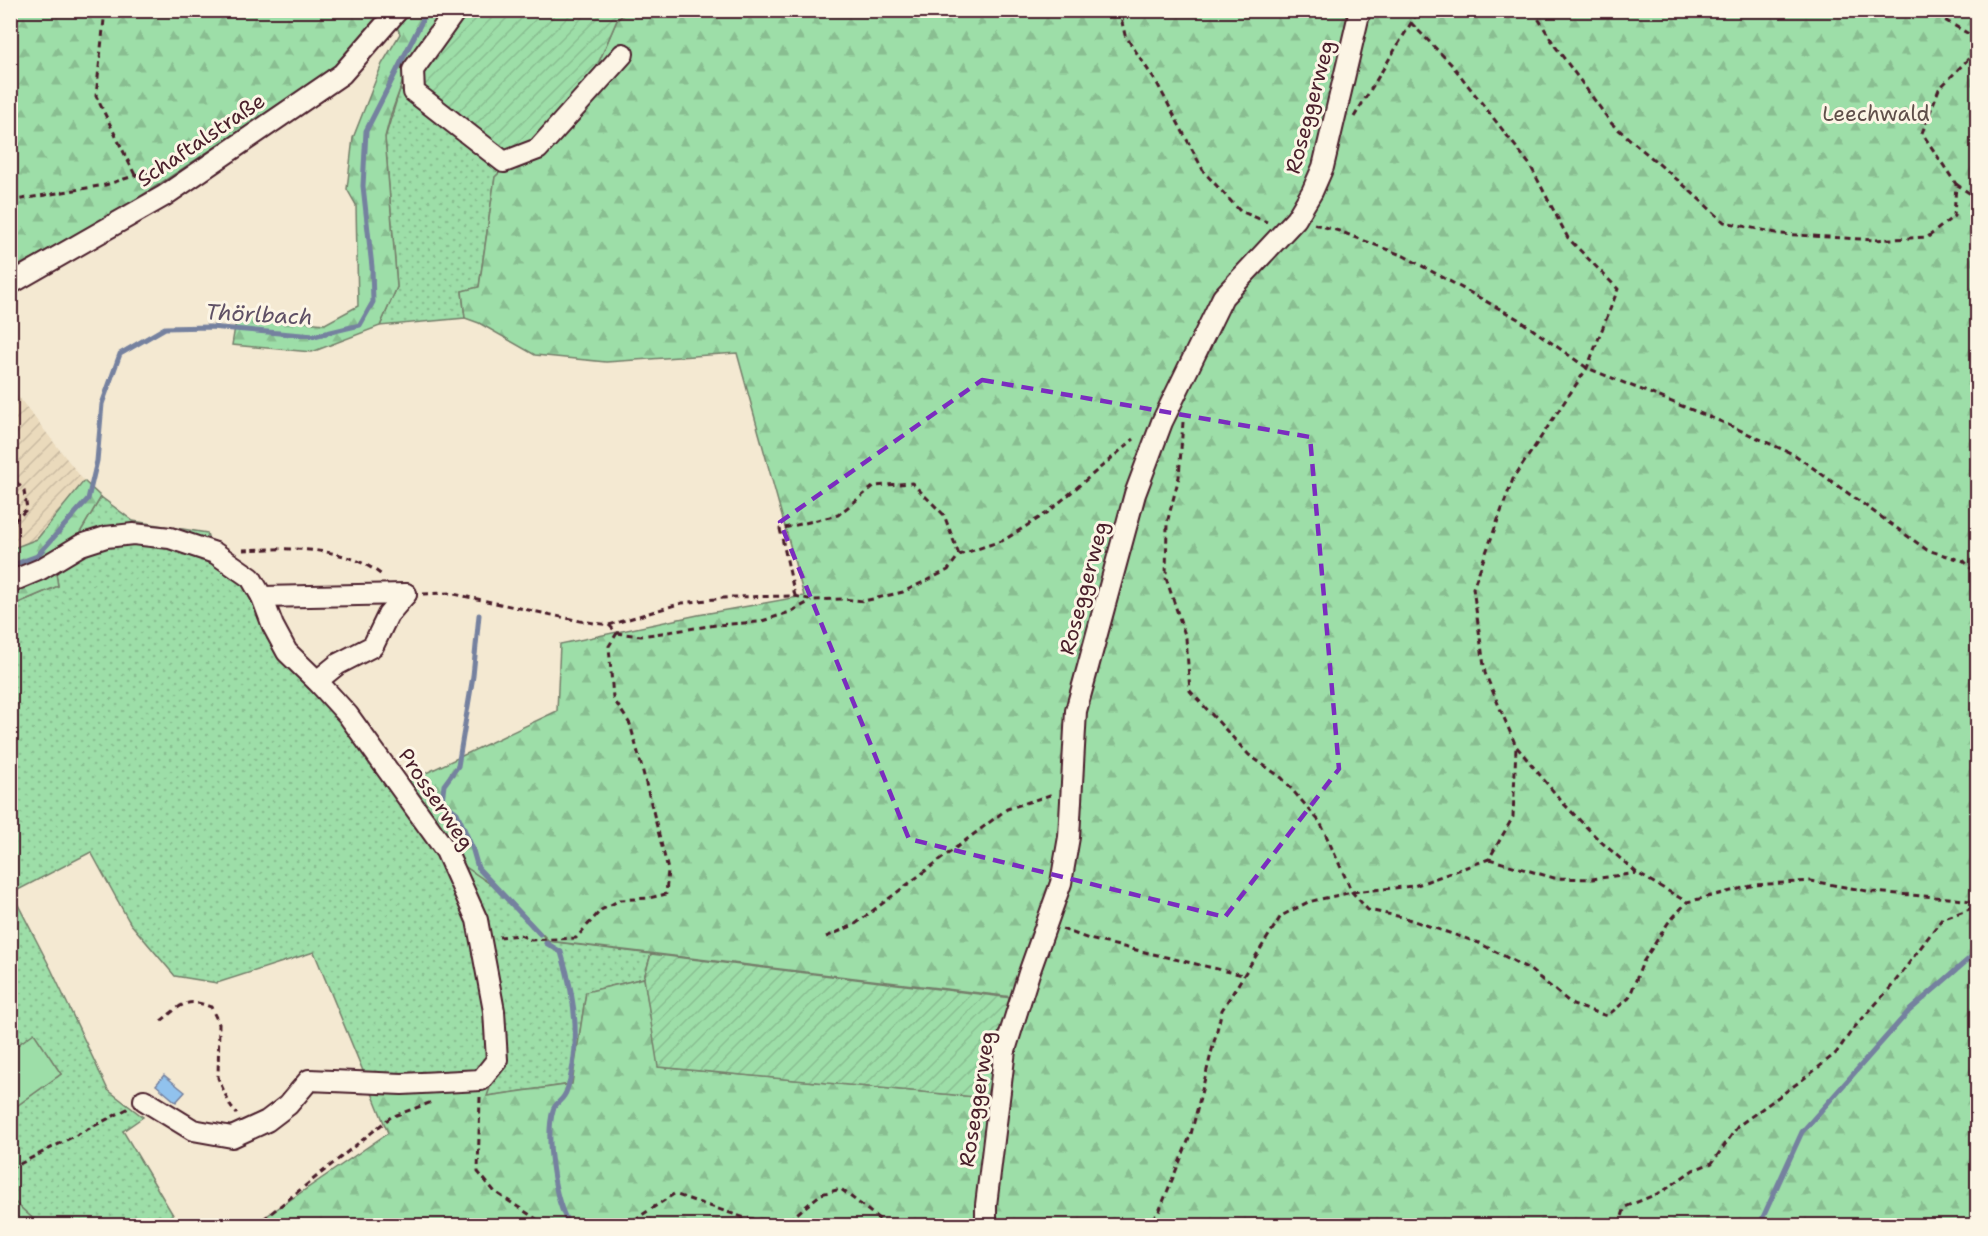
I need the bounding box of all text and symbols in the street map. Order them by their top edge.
street label: Roseggerweg [1279,37,1341,177]
street label: Schaftalstraße [131,87,271,193]
park label: Leechwald [1822,100,1930,128]
water label: Thörlbach [205,297,313,332]
street label: Roseggerweg [1053,518,1115,658]
street label: Prosserweg [392,743,480,855]
street label: Roseggerweg [952,1029,1002,1169]

